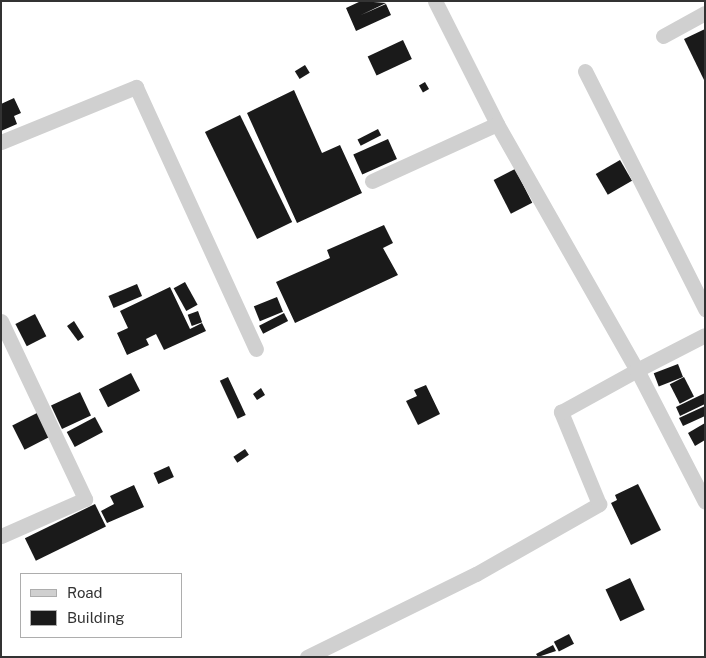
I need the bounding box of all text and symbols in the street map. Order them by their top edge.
legend [20,573,182,638]
text: Road [67,584,103,601]
text: Building [67,609,125,626]

